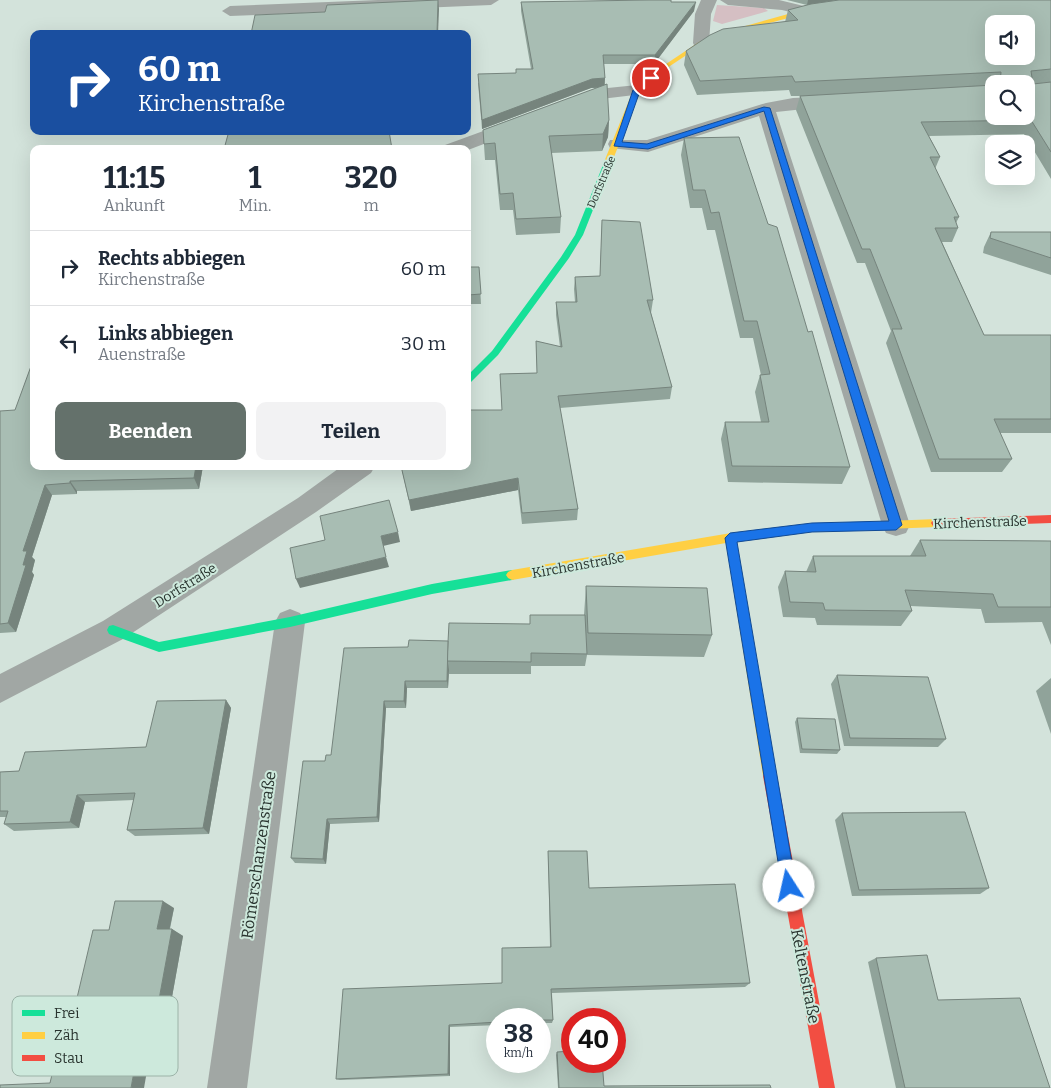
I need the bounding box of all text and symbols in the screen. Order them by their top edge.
map controls [985,15,1035,185]
button: sound [985,15,1035,65]
text: 60 m [138,48,221,90]
icon: right [55,50,120,115]
pin [630,57,672,99]
icon: arrive [637,64,665,92]
button: search [985,75,1035,125]
text: Kirchenstraße [138,90,285,117]
button: layers [985,135,1035,185]
street label: Dorfstraße [585,154,618,210]
text: 11:15 [103,160,165,196]
text: 1 [249,160,261,196]
text: 320 [345,160,398,196]
text: Ankunft [104,196,165,215]
text: Min. [239,196,271,215]
text: m [364,196,379,215]
text: Rechts abbiegen [98,247,245,270]
icon: right [55,254,83,282]
text: 60 m [401,257,446,280]
text: Kirchenstraße [98,270,205,289]
text: Links abbiegen [98,322,233,345]
icon: left [55,329,83,357]
text: 30 m [401,332,446,355]
text: Auenstraße [98,345,185,364]
button: Beenden [55,402,246,460]
button: Teilen [256,402,446,460]
street label: Kirchenstraße [933,512,1027,533]
street label: Kirchenstraße [530,549,626,582]
street label: Dorfstraße [151,559,220,611]
street label: Römerschanzenstraße [237,770,280,940]
position arrow [762,859,814,911]
street label: Keltenstraße [787,927,824,1025]
legend [12,996,178,1076]
text: Frei [54,1005,79,1022]
speed limit sign: 40 [561,1008,626,1073]
text: 38 [504,1019,533,1049]
text: Zäh [54,1027,79,1044]
text: km/h [504,1046,533,1060]
text: Stau [54,1050,84,1067]

